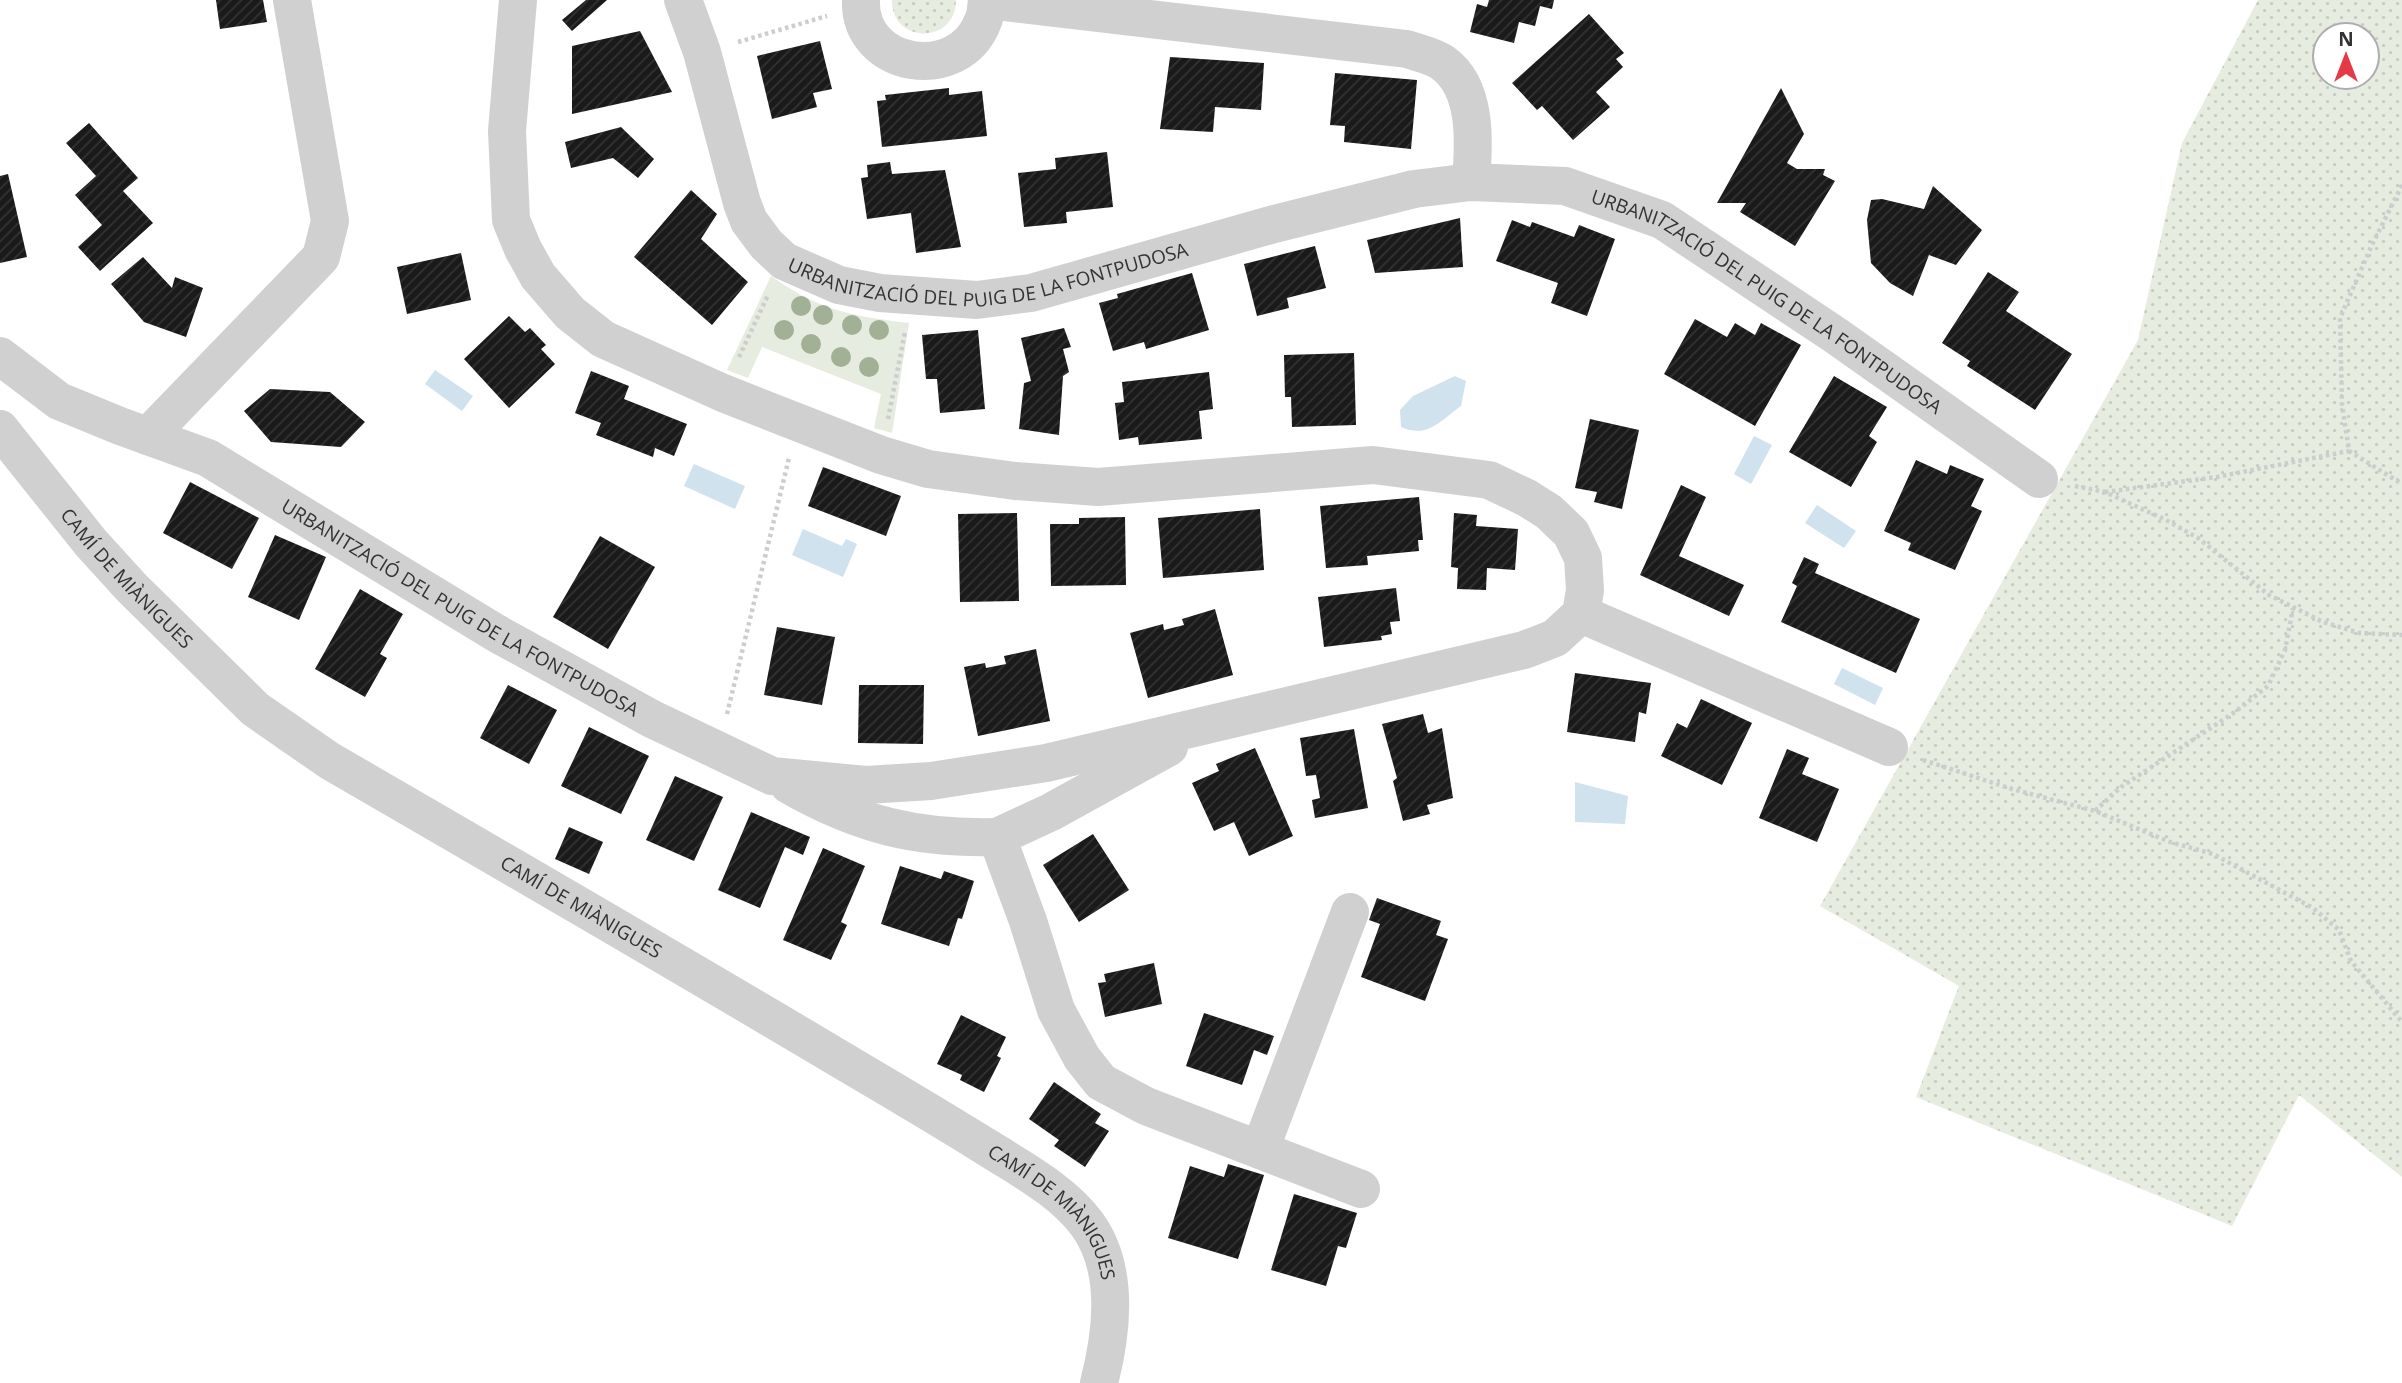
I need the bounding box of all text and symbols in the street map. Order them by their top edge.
north arrow [2311,21,2381,91]
text: N [2338,26,2354,52]
street label: URBANITZACIÓ DEL PUIG DE LA FONTPUDOSA [1588,183,1947,420]
street label: URBANITZACIÓ DEL PUIG DE LA FONTPUDOSA [785,234,1195,272]
text: URBANITZACIÓ DEL PUIG DE LA FONTPUDOSA [784,236,1191,313]
street label: URBANITZACIÓ DEL PUIG DE LA FONTPUDOSA [277,493,644,722]
street label: CAMÍ DE MIÀNIGUES [55,502,199,654]
street label: CAMÍ DE MIÀNIGUES [496,850,667,964]
street label: CAMÍ DE MIÀNIGUES [983,1138,1121,1282]

